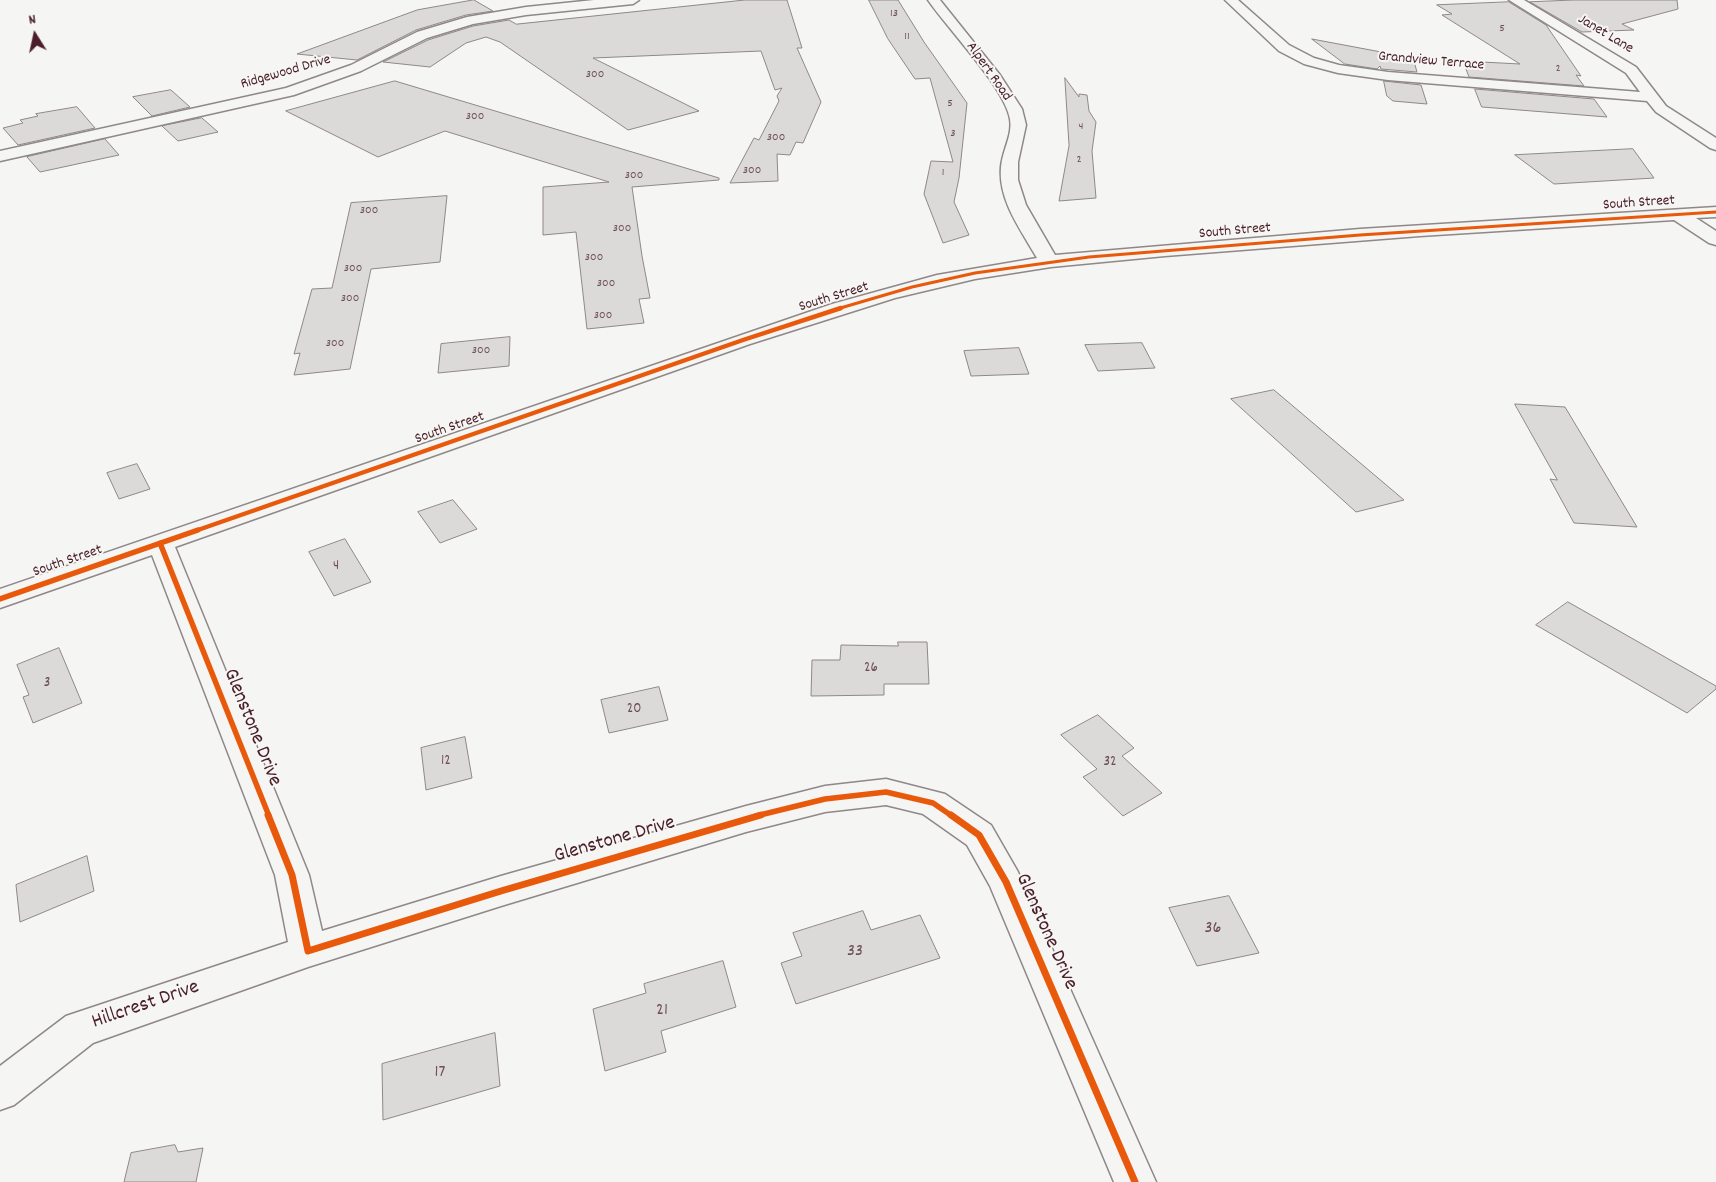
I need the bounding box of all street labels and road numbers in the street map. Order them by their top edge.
street label: Janet Lane [1574,11,1636,59]
street label: Alpert Road [961,39,1015,105]
street label: Grandview Terrace [1377,48,1485,76]
street label: Ridgewood Drive [239,52,333,94]
street label: South Street [1602,193,1676,215]
street label: South Street [1198,220,1272,244]
street label: South Street [797,279,871,317]
street label: South Street [413,409,487,449]
street label: South Street [31,542,105,582]
street label: Glenstone Drive [216,665,286,791]
street label: Glenstone Drive [552,812,678,870]
street label: Glenstone Drive [1008,870,1082,994]
street label: Hillcrest Drive [89,976,203,1036]

